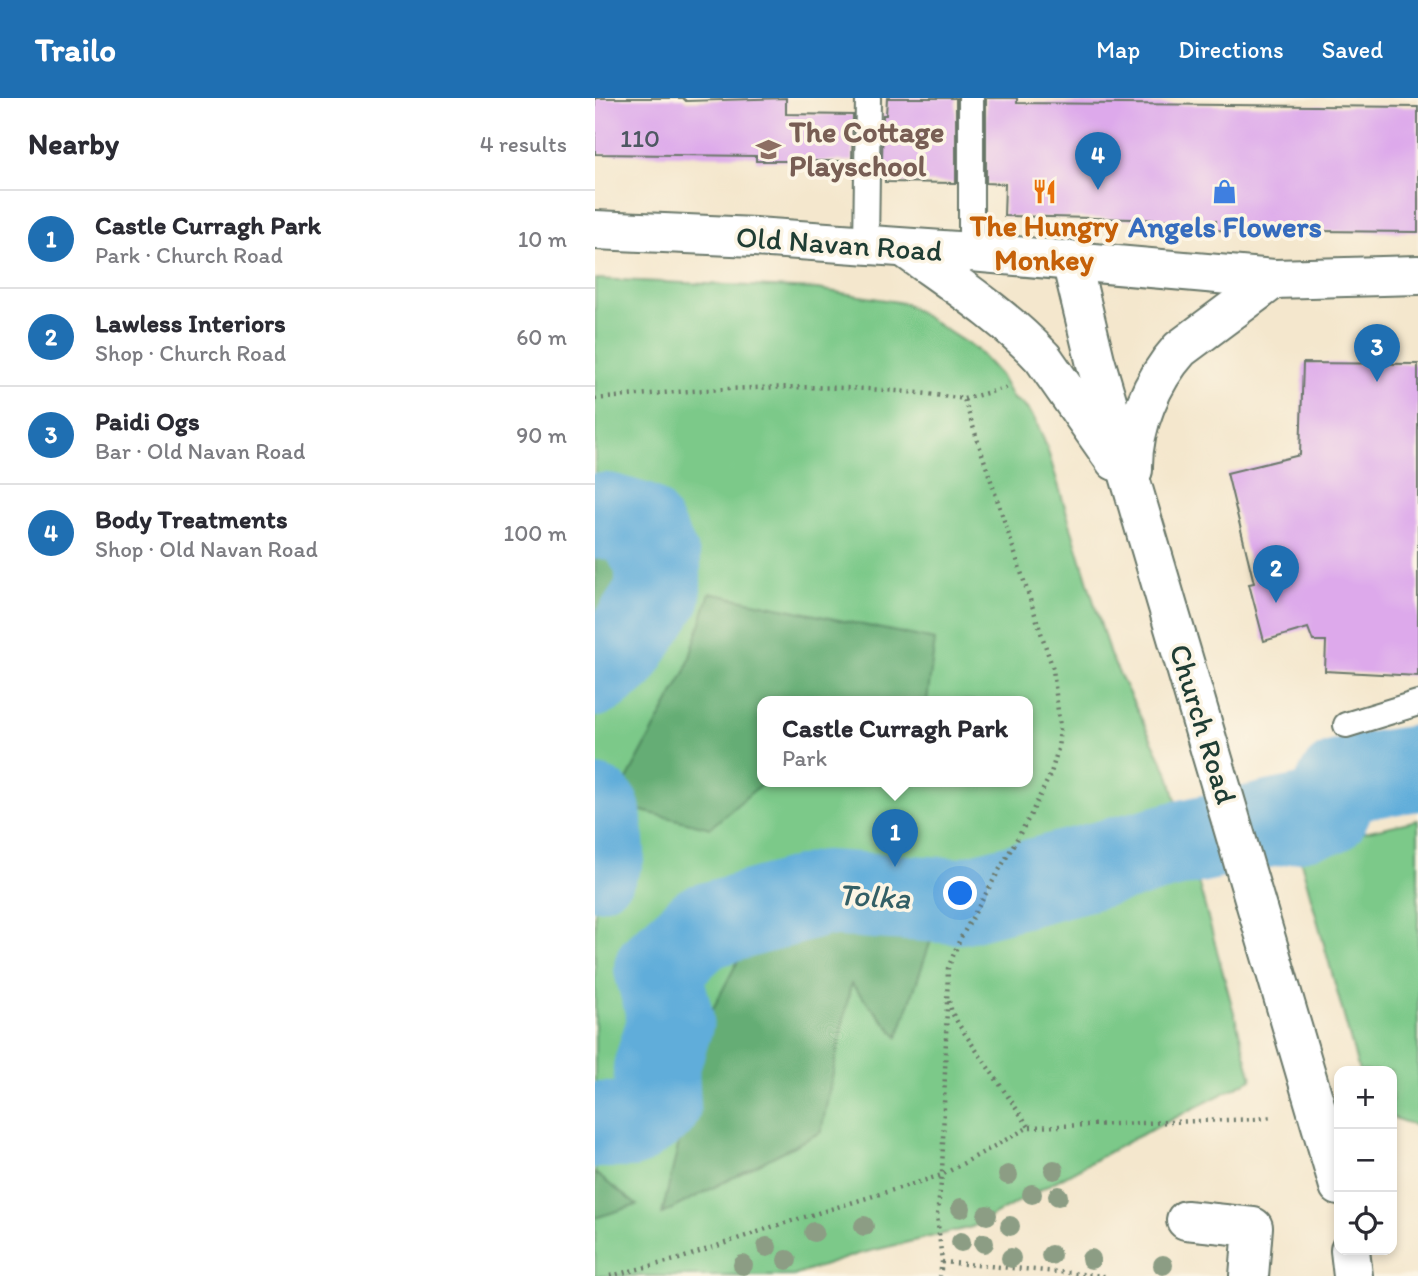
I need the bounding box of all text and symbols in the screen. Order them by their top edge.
text: Trailo [35,30,116,69]
text: Map [1096,35,1140,64]
text: Directions [1178,35,1284,64]
text: Saved [1322,35,1383,64]
place label: The Cottage Playschool [788,113,944,184]
house number: 110 [620,122,660,154]
text: Nearby [28,125,119,162]
text: 4 results [480,130,567,158]
pin: 4 [1075,132,1121,190]
school or university icon: The Cottage Playschool [755,135,783,163]
restaurant icon: The Hungry Monkey [1030,177,1058,205]
shop icon: Angels Flowers [1211,178,1239,206]
place label: The Hungry Monkey [969,207,1119,278]
place label: Angels Flowers [1127,208,1322,245]
text: Castle Curragh Park [95,209,321,241]
street label: Old Navan Road [735,218,943,269]
text: 1 [46,225,56,253]
text: 10 m [518,225,567,253]
text: Park · Church Road [95,241,283,269]
text: Lawless Interiors [95,307,286,339]
text: 2 [45,323,57,351]
text: 60 m [516,323,567,351]
pin: 3 [1354,324,1400,382]
text: Shop · Church Road [95,339,286,367]
text: Paidi Ogs [95,405,200,437]
text: 3 [45,421,57,449]
text: 90 m [516,421,567,449]
text: Bar · Old Navan Road [95,437,305,465]
text: Body Treatments [95,503,287,535]
text: 4 [44,519,58,547]
text: 100 m [503,519,567,547]
text: Shop · Old Navan Road [95,535,318,563]
pin: 2 [1253,545,1299,603]
street label: Church Road [1162,639,1245,808]
popup [757,696,1033,787]
text: Castle Curragh Park [782,712,1008,744]
text: Park [782,744,827,772]
pin: 1 [872,809,918,867]
water label: Tolka [837,875,912,917]
your location [943,876,977,910]
map controls [1334,1066,1397,1255]
button: + [1334,1066,1397,1129]
button: − [1334,1129,1397,1192]
button: locate [1334,1192,1397,1255]

